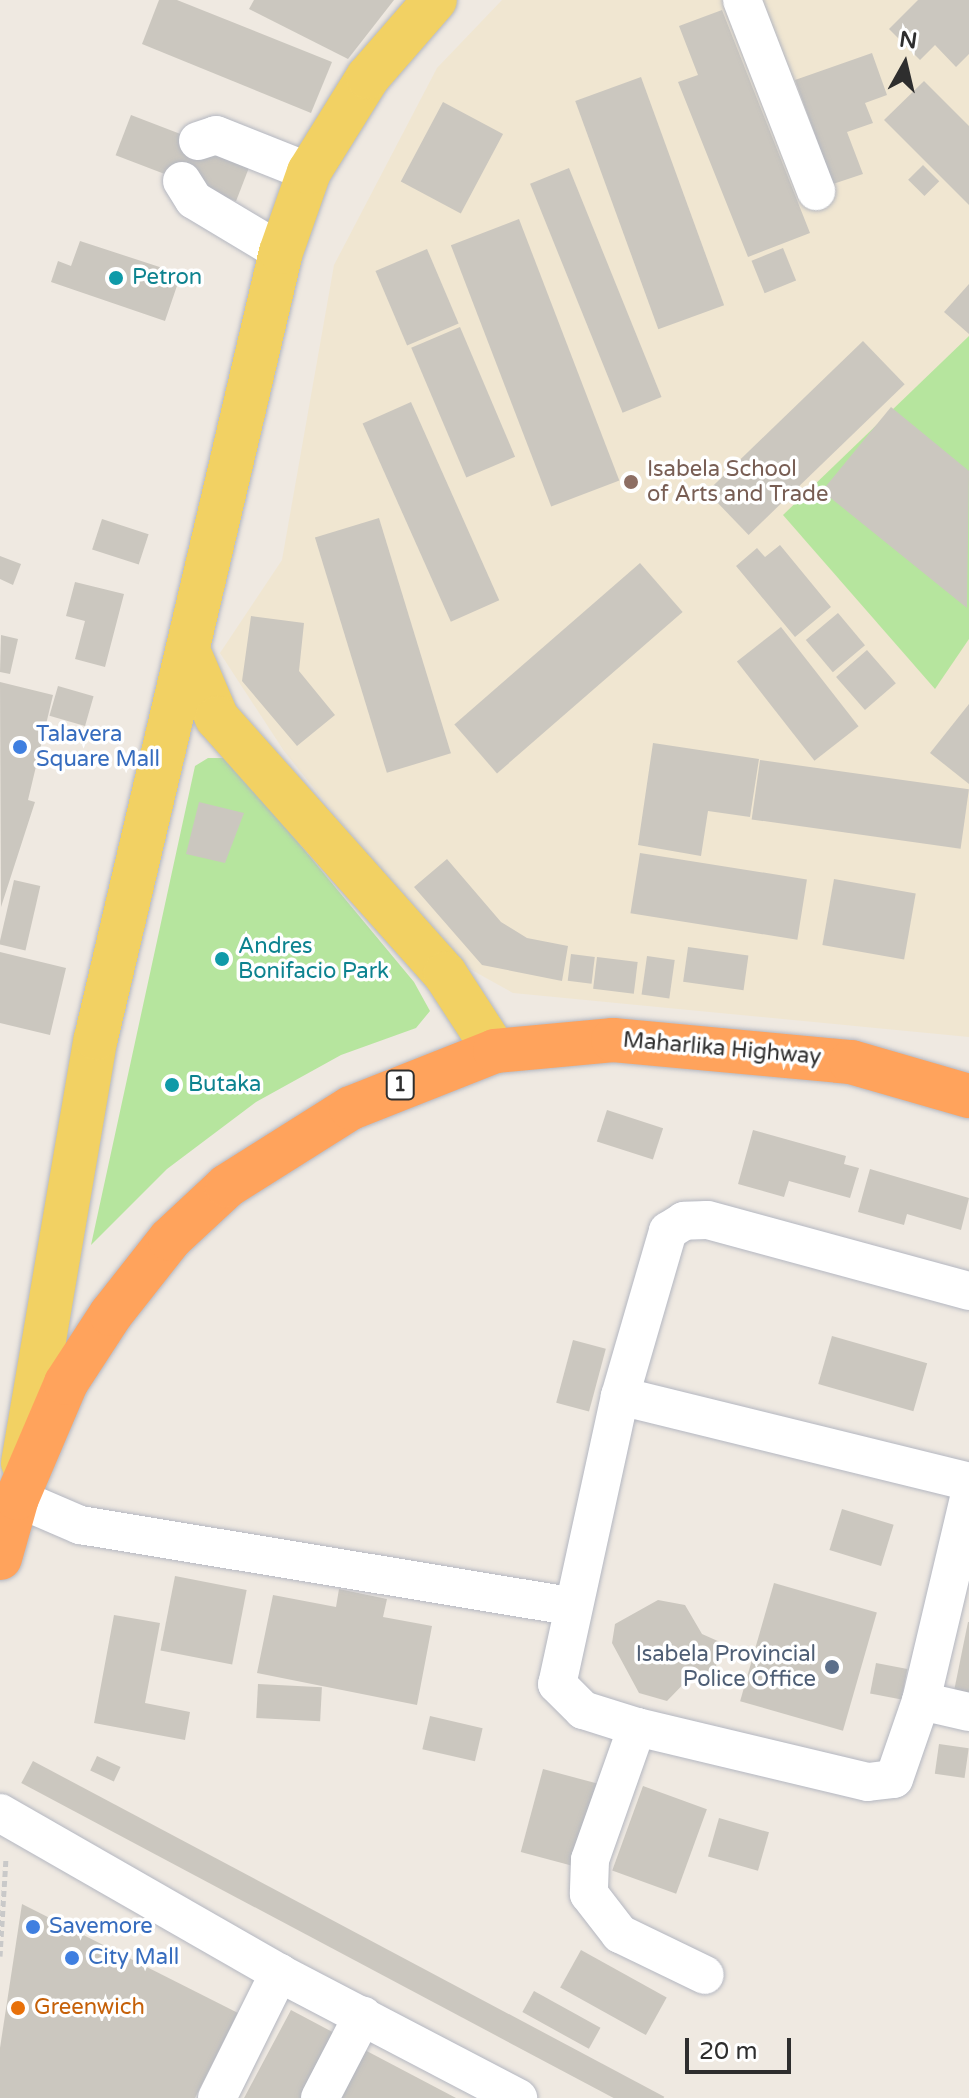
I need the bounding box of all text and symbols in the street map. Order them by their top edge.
north arrow [865,24,945,104]
text: N [898,26,919,54]
place label: Petron [132,265,202,291]
marker: Petron [107,269,125,287]
place label: Isabela School of Arts and Trade [647,456,828,508]
marker: Isabela School of Arts and Trade [622,473,640,491]
place label: Talavera Square Mall [36,721,160,772]
marker: Talavera Square Mall [11,738,29,756]
place label: Andres Bonifacio Park [238,933,389,984]
marker: Andres Bonifacio Park [213,950,231,968]
street label: Maharlika Highway [622,1027,822,1071]
road number: 1 [384,1069,416,1101]
place label: Butaka [188,1072,261,1098]
marker: Butaka [163,1076,181,1094]
place label: Isabela Provincial Police Office [636,1641,816,1692]
marker: Isabela Provincial Police Office [823,1658,841,1676]
place label: Savemore [49,1914,153,1940]
marker: Savemore [24,1918,42,1936]
place label: City Mall [88,1945,179,1971]
marker: City Mall [63,1949,81,1967]
place label: Greenwich [34,1995,145,2021]
marker: Greenwich [9,1999,27,2017]
scale bar [689,2022,795,2072]
text: 20 m [699,2037,757,2066]

